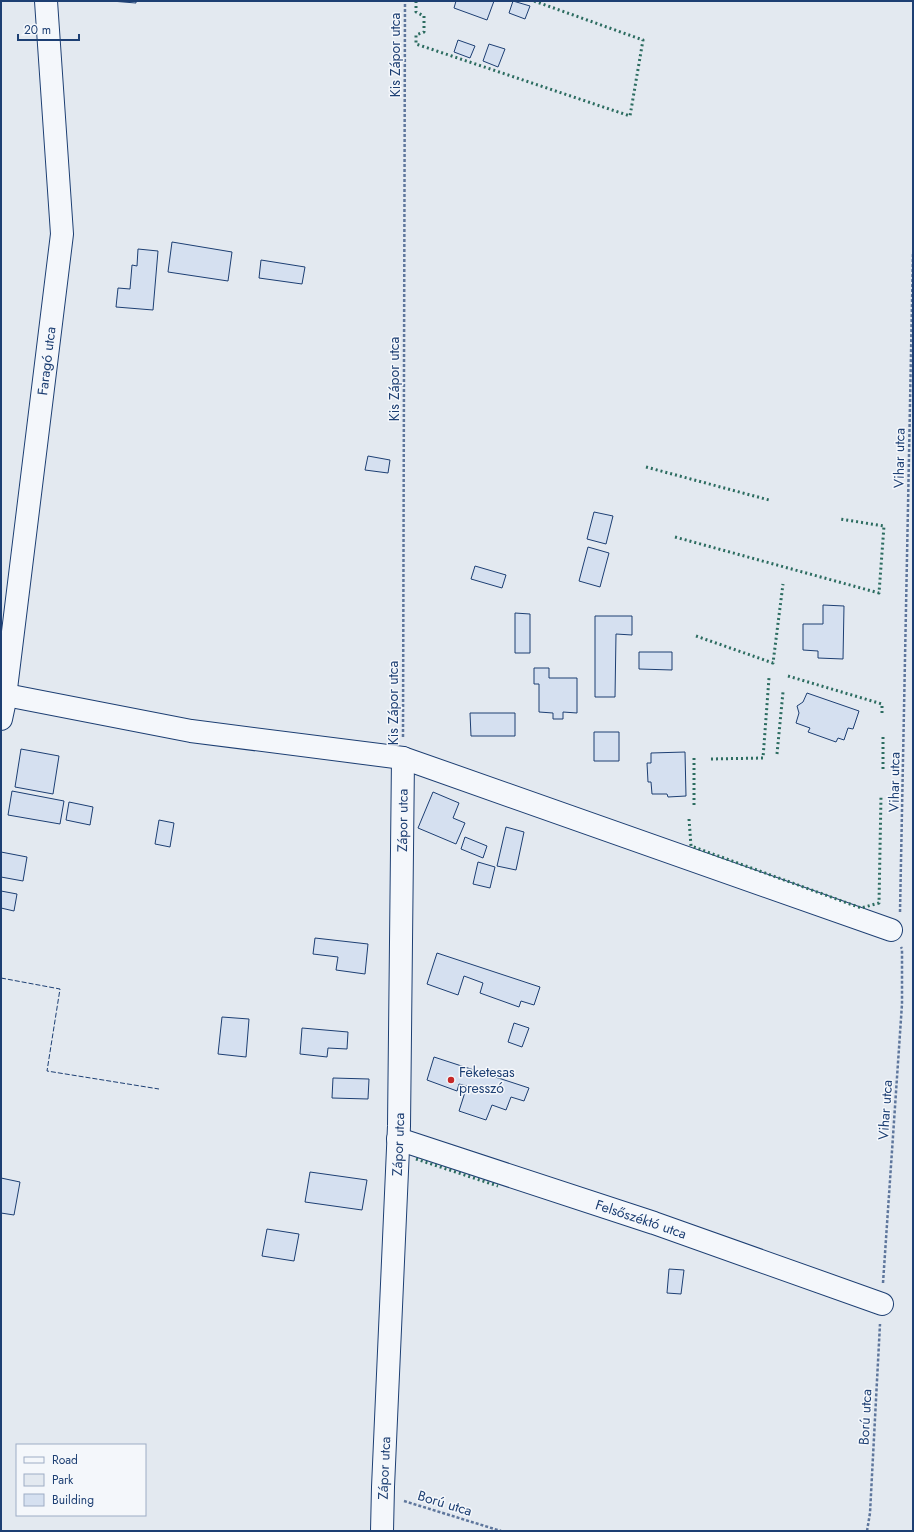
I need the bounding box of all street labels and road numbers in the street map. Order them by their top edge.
street label: Kis Zápor utca [385,13,405,97]
street label: Faragó utca [32,326,61,396]
street label: Kis Zápor utca [384,337,404,421]
street label: Vihar utca [888,428,910,488]
street label: Kis Zápor utca [383,661,403,745]
street label: Vihar utca [883,752,905,812]
street label: Zápor utca [392,789,413,852]
street label: Vihar utca [873,1079,897,1141]
street label: Zápor utca [387,1113,409,1176]
street label: Felsőszéktó utca [593,1194,689,1244]
street label: Ború utca [854,1389,876,1445]
street label: Zápor utca [373,1436,395,1500]
street label: Ború utca [415,1485,475,1521]

